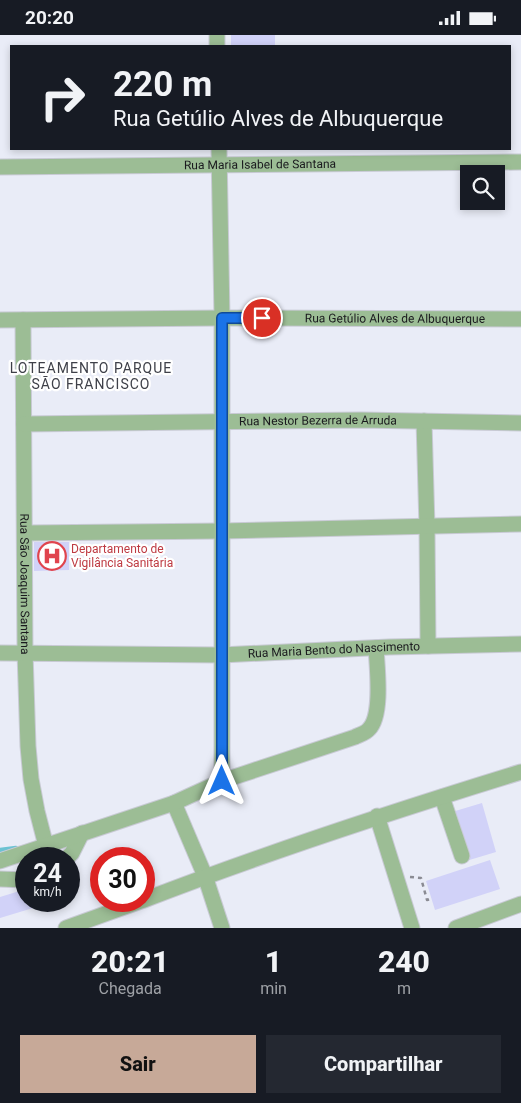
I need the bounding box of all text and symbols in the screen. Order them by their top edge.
text: 20:20 [25,6,74,29]
text: 220 m [113,64,212,105]
icon: right [30,65,95,130]
text: Rua Getúlio Alves de Albuquerque [113,106,443,131]
street label: Rua Maria Isabel de Santana [184,157,336,172]
map controls [460,165,505,210]
button: search [460,165,505,210]
pin [241,297,283,339]
icon: arrive [248,304,276,332]
street label: Rua Getúlio Alves de Albuquerque [305,311,485,326]
district label: LOTEAMENTO PARQUE SÃO FRANCISCO [10,360,172,392]
street label: Rua Nestor Bezerra de Arruda [239,413,397,428]
street label: Rua São Joaquim Santana [17,514,32,654]
hospital icon: Departamento de Vigilância Sanitária [37,541,67,571]
place label: Departamento de Vigilância Sanitária [71,542,173,570]
street label: Rua Maria Bento do Nascimento [247,639,420,661]
position arrow [195,754,247,806]
speed limit sign: 30 [90,847,155,912]
text: 24 [33,859,62,888]
text: km/h [33,885,62,899]
text: 20:21 [91,944,169,979]
text: 1 [265,944,282,979]
text: 240 [378,944,430,979]
text: Chegada [99,979,162,998]
text: min [260,979,287,998]
text: m [397,979,411,998]
button: Sair [20,1035,256,1093]
button: Compartilhar [266,1035,501,1093]

